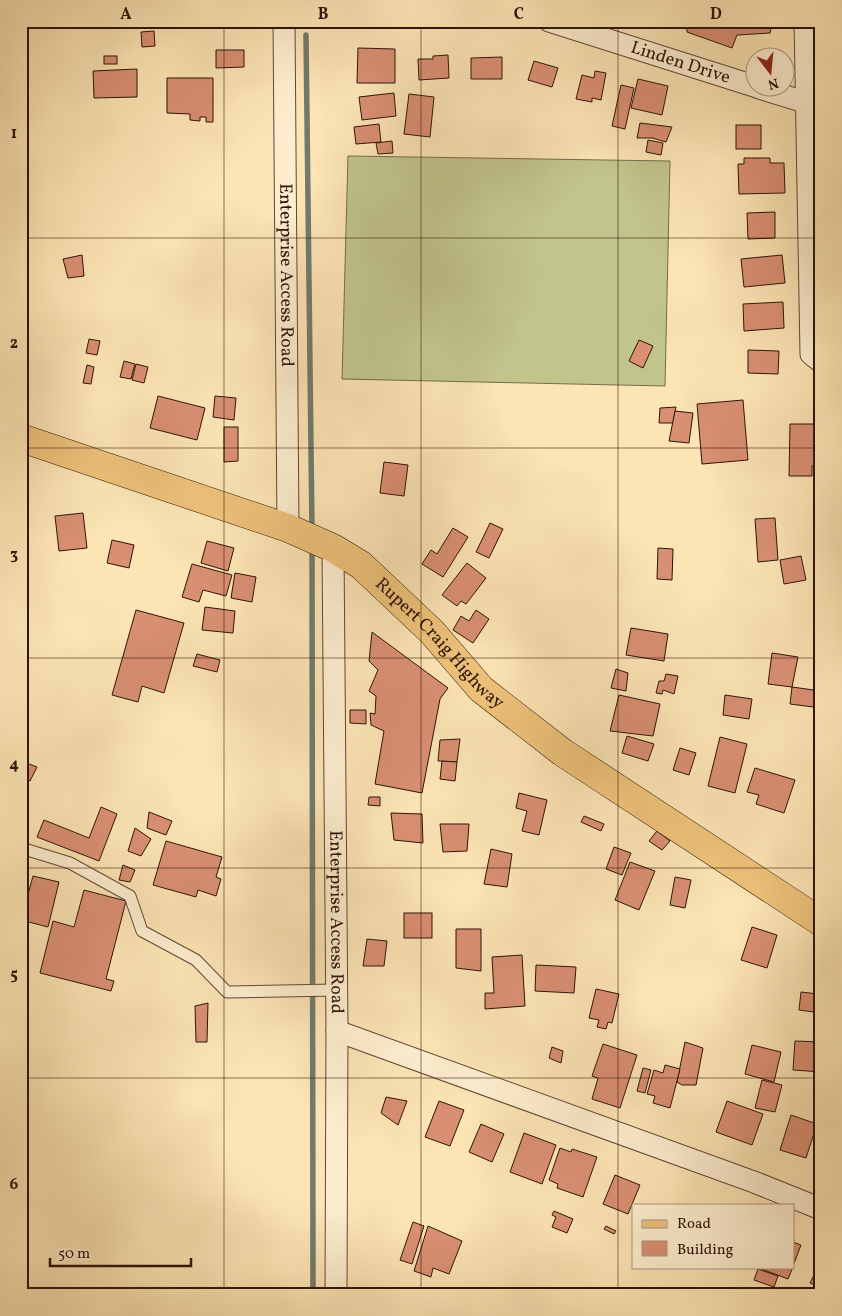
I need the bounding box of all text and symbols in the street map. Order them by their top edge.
text: A [120,4,132,26]
text: B [318,4,329,26]
text: C [514,4,524,26]
text: D [710,4,722,26]
street label: Linden Drive [628,35,734,90]
north arrow [744,48,794,98]
text: N [766,73,781,94]
text: 1 [11,123,17,145]
street label: Enterprise Access Road [273,183,299,367]
text: 2 [10,333,18,355]
text: 3 [10,544,18,566]
street label: Rupert Craig Highway [369,572,510,715]
text: 4 [9,754,19,776]
street label: Enterprise Access Road [323,830,349,1014]
text: 5 [10,964,18,986]
text: 6 [10,1174,19,1196]
legend [632,1204,794,1268]
text: Road [677,1214,711,1235]
scale bar [50,1236,191,1268]
text: Building [677,1240,734,1261]
text: 50 m [58,1244,90,1265]

